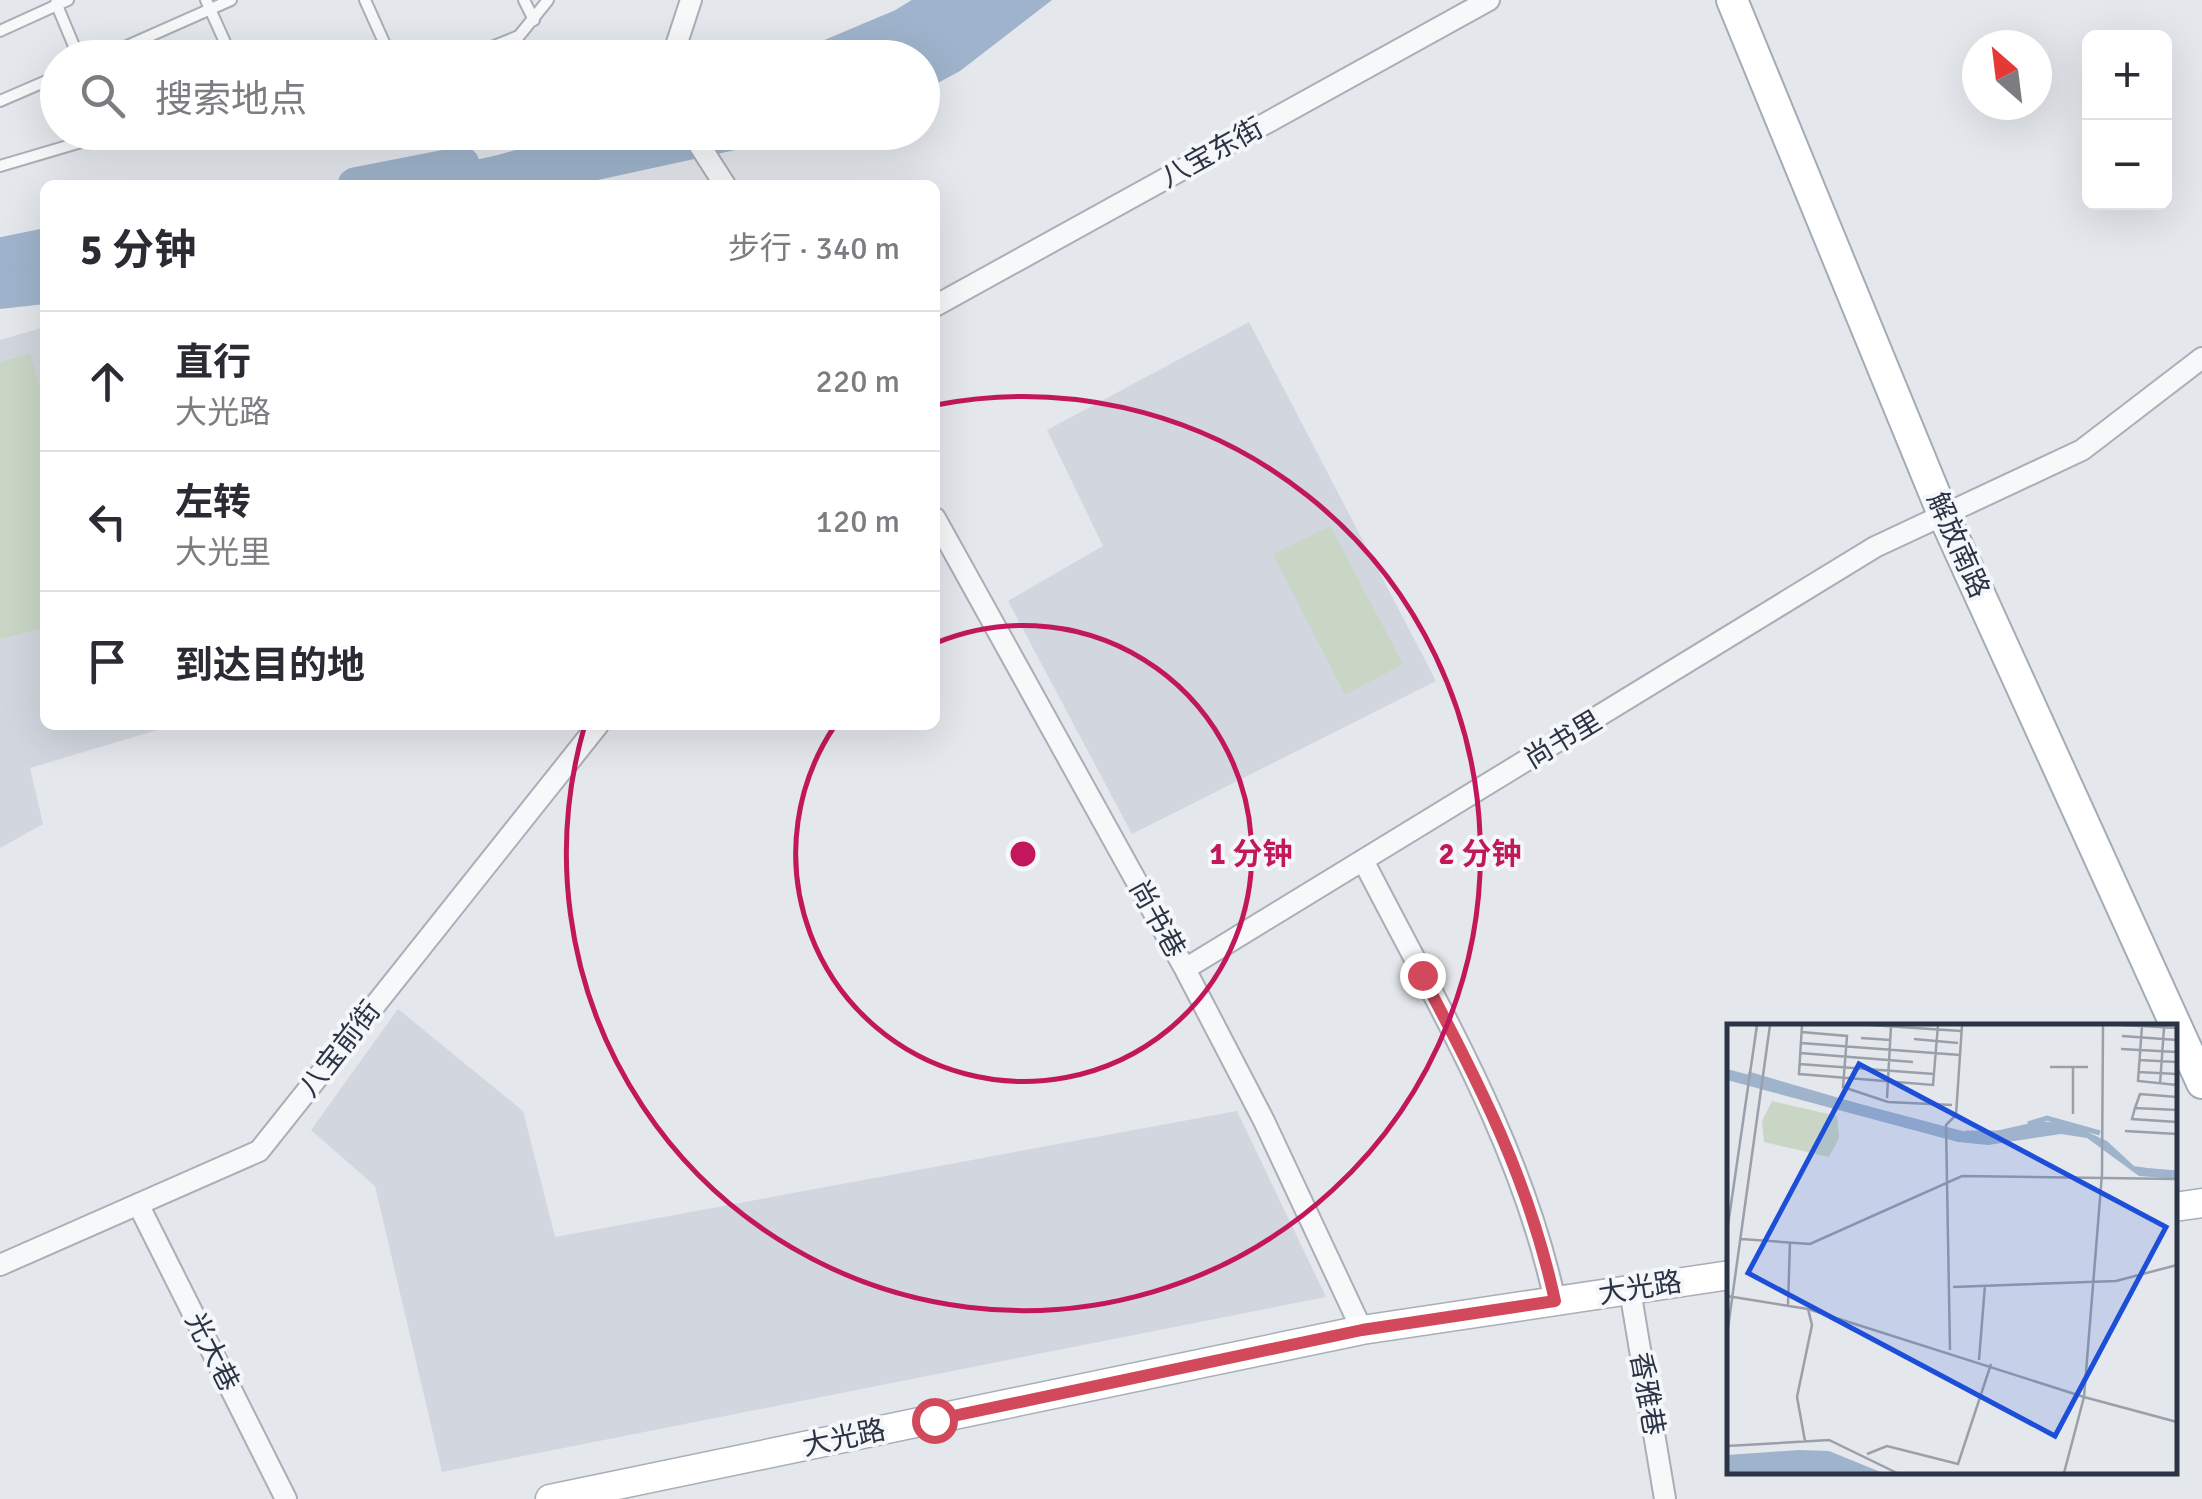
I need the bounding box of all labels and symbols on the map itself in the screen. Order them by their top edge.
north arrow [1962,30,2052,120]
street label: 八宝东街 [1155,111,1269,195]
street label: 解放南路 [1920,487,1996,603]
street label: 尚书里 [1518,704,1608,776]
centre of rings [1005,836,1041,872]
text: 1 分钟 [1210,836,1292,873]
text: 2 分钟 [1439,836,1521,873]
street label: 尚书巷 [1122,874,1192,964]
route end [1400,953,1446,999]
street label: 八宝前街 [292,994,388,1104]
inset map [1727,1024,2177,1474]
street label: 大光路 [1596,1265,1684,1311]
street label: 光大巷 [178,1307,246,1397]
street label: 香雅巷 [1623,1350,1671,1438]
route start [912,1398,958,1444]
street label: 大光路 [799,1413,889,1463]

